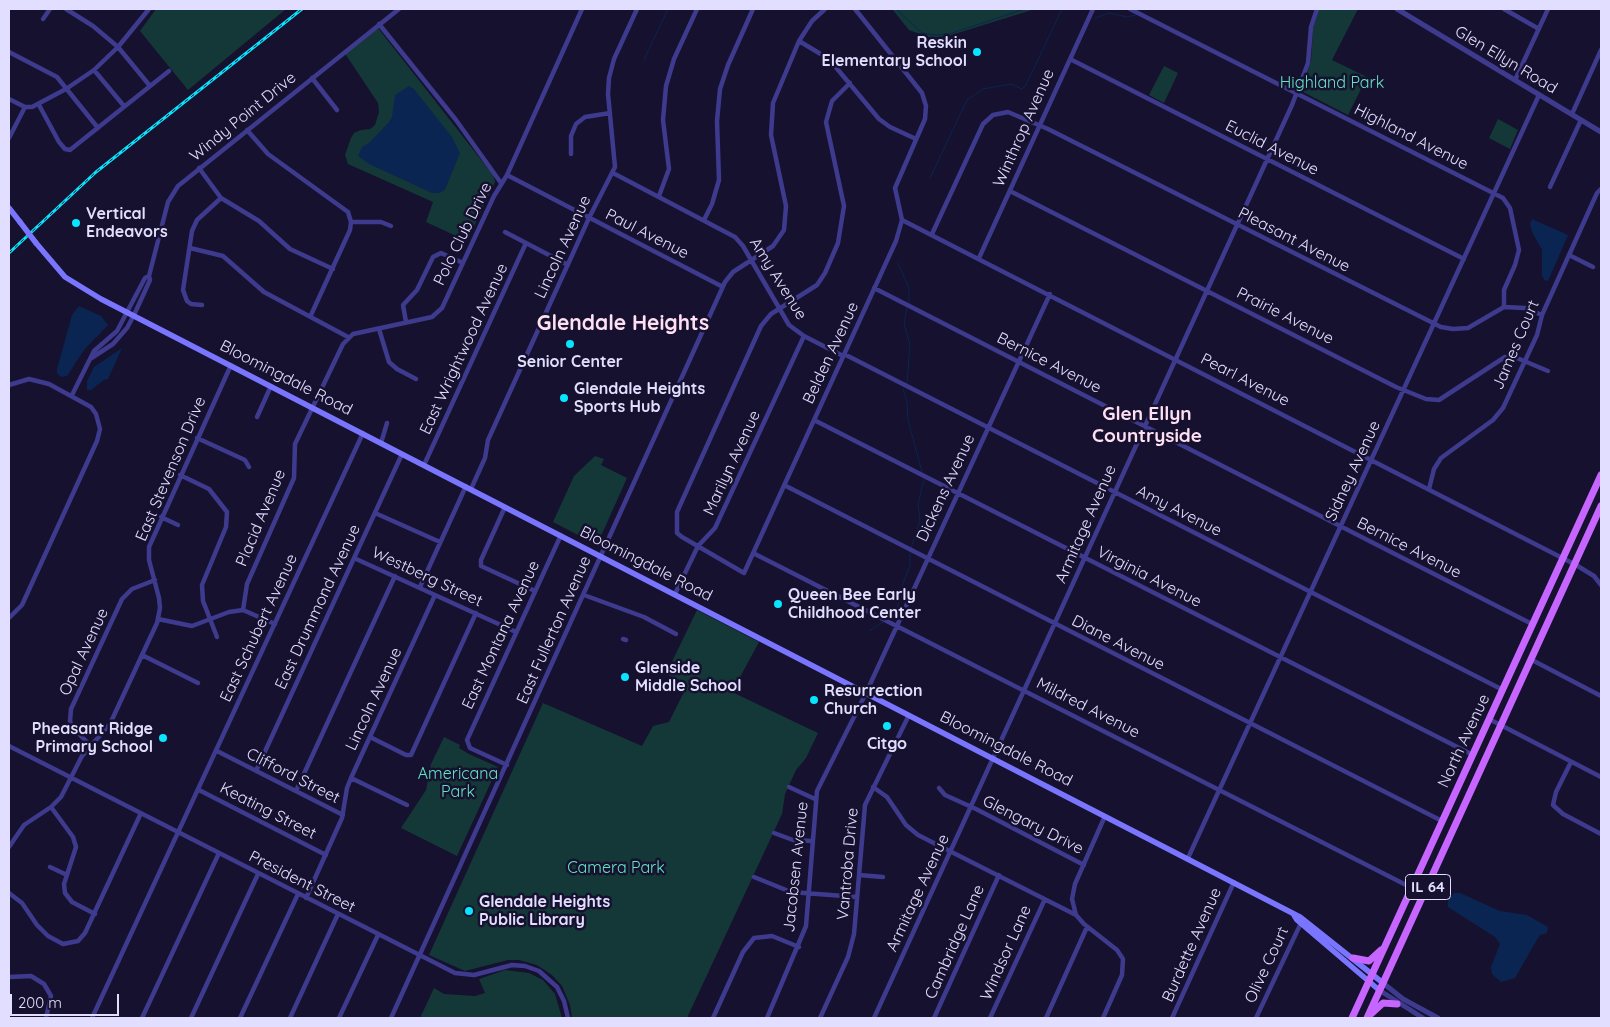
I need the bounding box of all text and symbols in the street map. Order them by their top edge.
street label: Glen Ellyn Road [1451,22,1561,98]
place label: Reskin Elementary School [822,33,967,71]
marker: Reskin Elementary School [971,46,983,58]
street label: Winthrop Avenue [989,66,1059,190]
street label: Windy Point Drive [186,68,300,166]
park label: Highland Park [1280,73,1384,93]
street label: Highland Avenue [1351,100,1471,174]
street label: Euclid Avenue [1222,116,1322,180]
street label: Polo Club Drive [430,179,496,289]
street label: Lincoln Avenue [531,193,595,301]
place label: Vertical Endeavors [86,204,168,242]
street label: Pleasant Avenue [1235,204,1353,276]
street label: Paul Avenue [602,205,692,263]
marker: Vertical Endeavors [70,217,82,229]
street label: Amy Avenue [745,234,811,324]
street label: East Wrightwood Avenue [416,260,512,438]
street label: Prairie Avenue [1233,283,1337,349]
street label: James Court [1489,297,1543,393]
street label: Belden Avenue [799,299,863,407]
district label: Glendale Heights [537,311,709,337]
street label: Bernice Avenue [994,328,1104,398]
street label: Bloomingdale Road [217,336,355,420]
marker: Senior Center [564,338,576,350]
street label: Pearl Avenue [1197,349,1293,411]
place label: Senior Center [517,352,623,372]
place label: Glendale Heights Sports Hub [574,379,705,417]
marker: Glendale Heights Sports Hub [558,392,570,404]
street label: East Stevenson Drive [132,394,210,544]
district label: Glen Ellyn Countryside [1092,403,1202,447]
street label: Marilyn Avenue [699,408,765,518]
street label: Sidney Avenue [1321,418,1385,524]
street label: Dickens Avenue [913,431,979,545]
street label: Armitage Avenue [1051,462,1121,586]
street label: Placid Avenue [232,467,290,569]
street label: Amy Avenue [1133,481,1225,541]
street label: Bernice Avenue [1354,513,1464,583]
street label: East Drummond Avenue [271,521,365,693]
street label: Bloomingdale Road [577,522,715,606]
street label: Virginia Avenue [1093,542,1205,612]
street label: Westberg Street [369,543,485,611]
street label: East Schubert Avenue [216,551,302,705]
street label: East Fullerton Avenue [513,553,595,707]
street label: East Montana Avenue [458,558,544,712]
place label: Queen Bee Early Childhood Center [788,585,921,623]
marker: Queen Bee Early Childhood Center [772,598,784,610]
street label: Opal Avenue [55,605,113,699]
street label: Diane Avenue [1068,611,1168,675]
street label: Lincoln Avenue [342,645,406,753]
place label: Glenside Middle School [635,658,742,696]
marker: Glenside Middle School [619,671,631,683]
street label: Mildred Avenue [1033,674,1143,742]
place label: Resurrection Church [824,681,923,719]
street label: North Avenue [1434,691,1494,791]
marker: Resurrection Church [808,694,820,706]
street label: Bloomingdale Road [937,707,1075,791]
place label: Pheasant Ridge Primary School [32,719,153,757]
marker: Citgo [881,720,893,732]
marker: Pheasant Ridge Primary School [157,732,169,744]
place label: Citgo [867,734,907,754]
street label: Clifford Street [243,744,343,808]
park label: Americana Park [418,764,498,802]
street label: Keating Street [217,779,319,843]
street label: Glengary Drive [979,791,1087,859]
street label: Jacobsen Avenue [780,801,812,933]
street label: Vantroba Drive [834,807,862,921]
street label: Armitage Avenue [882,831,954,955]
street label: President Street [246,847,358,917]
park label: Camera Park [567,858,665,878]
road number: IL 64 [1406,874,1450,900]
street label: Cambridge Lane [921,882,989,1002]
street label: Burdette Avenue [1158,885,1226,1005]
place label: Glendale Heights Public Library [479,892,610,930]
street label: Windsor Lane [976,902,1036,1004]
marker: Glendale Heights Public Library [463,905,475,917]
street label: Olive Court [1241,924,1293,1006]
scale bar [12,984,121,1016]
text: 200 m [18,993,62,1012]

